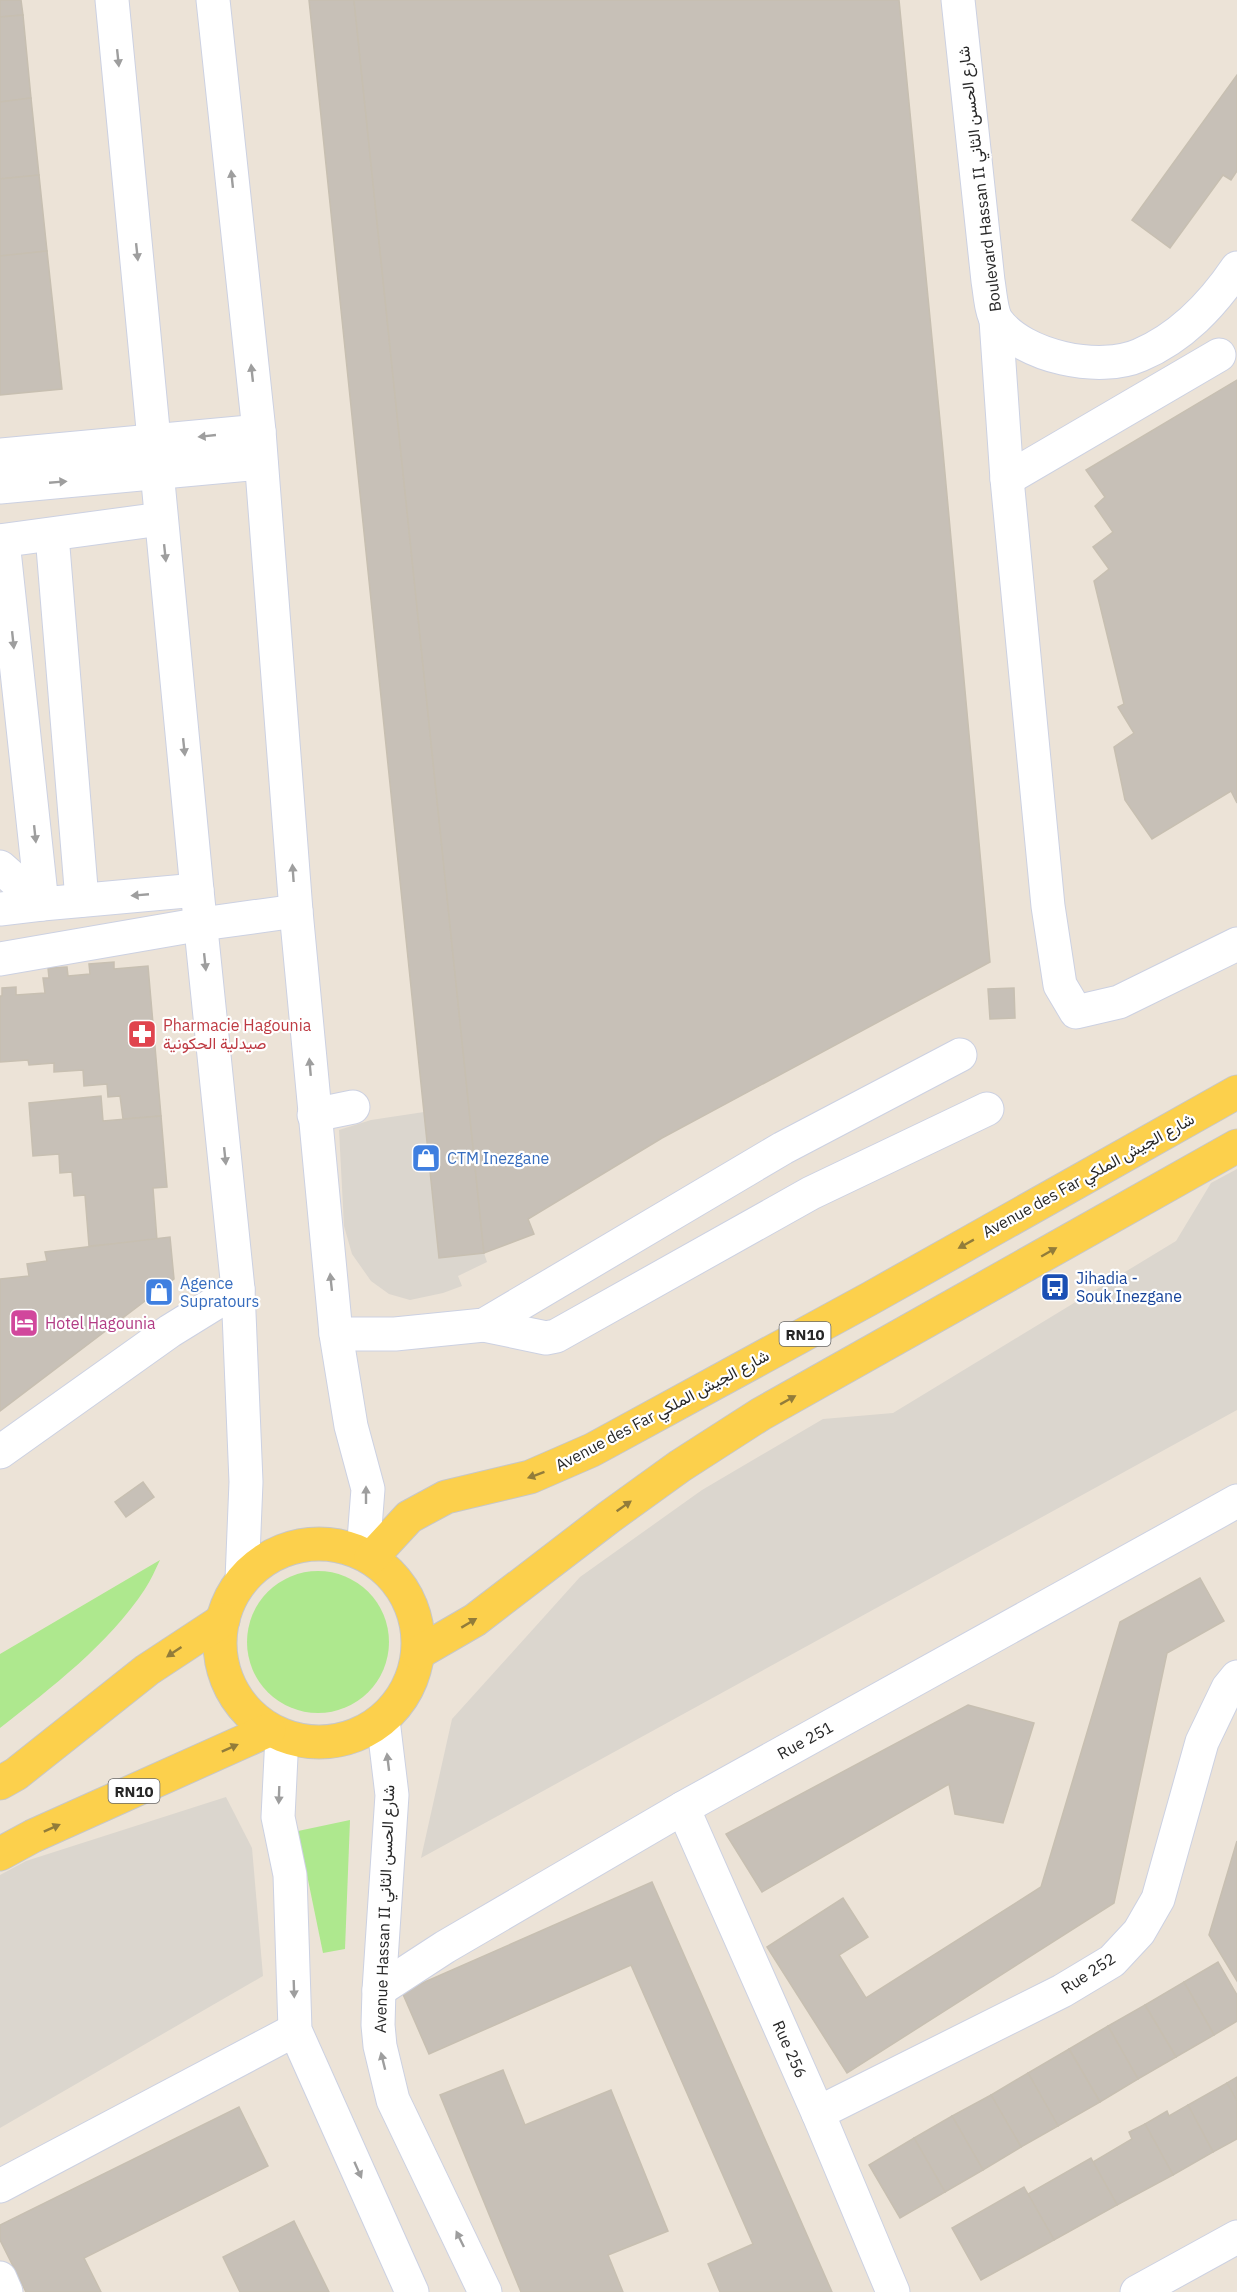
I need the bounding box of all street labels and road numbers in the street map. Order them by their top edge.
street label: Boulevard Hassan II شارع الحسن الثاني [953,45,1009,313]
street label: Avenue des Far شارع الجيش الملكي [979,1108,1199,1245]
road number: RN10 [780,1322,830,1346]
street label: Avenue des Far شارع الجيش الملكي [552,1345,774,1478]
street label: Rue 251 [774,1717,836,1763]
road number: RN10 [108,1779,160,1803]
street label: Avenue Hassan II شارع الحسن الثاني [370,1785,402,2033]
street label: Rue 252 [1057,1948,1119,1998]
street label: Rue 256 [769,2017,811,2081]

